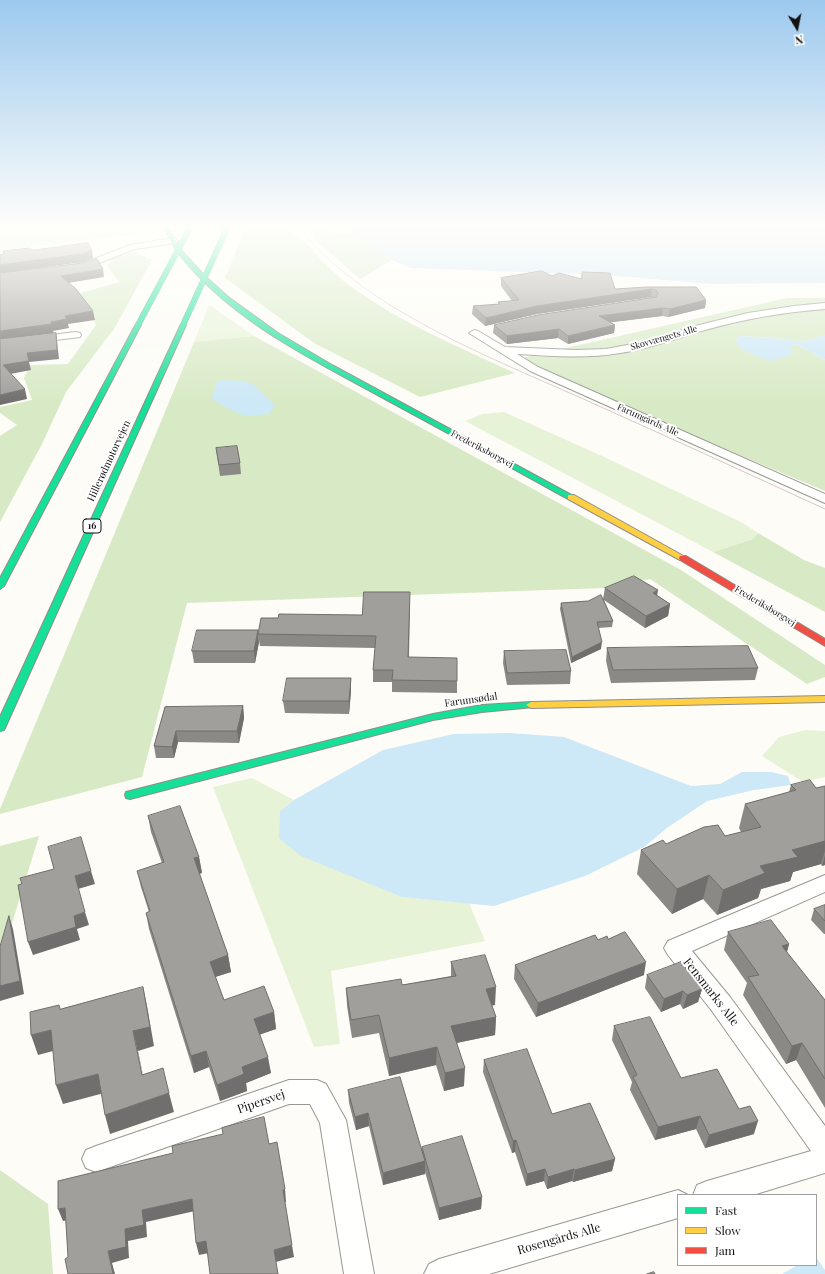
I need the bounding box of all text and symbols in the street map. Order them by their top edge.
north arrow [777,8,817,48]
text: N [794,32,804,48]
street label: Skovvængets Alle [629,323,699,353]
street label: Farumgårds Alle [615,402,681,438]
street label: Hillerødmotorvejen [85,419,133,503]
street label: Frederiksborgvej [449,428,515,470]
road number: 16 [83,519,101,533]
street label: Frederiksborgvej [733,584,797,628]
street label: Farumsødal [444,690,498,710]
street label: Fensmarks Alle [680,955,742,1029]
street label: Pipersvej [235,1087,287,1117]
legend [677,1194,817,1266]
text: Fast [715,1202,737,1218]
street label: Rosengårds Alle [516,1220,602,1258]
text: Slow [715,1222,741,1238]
text: Jam [715,1242,735,1258]

